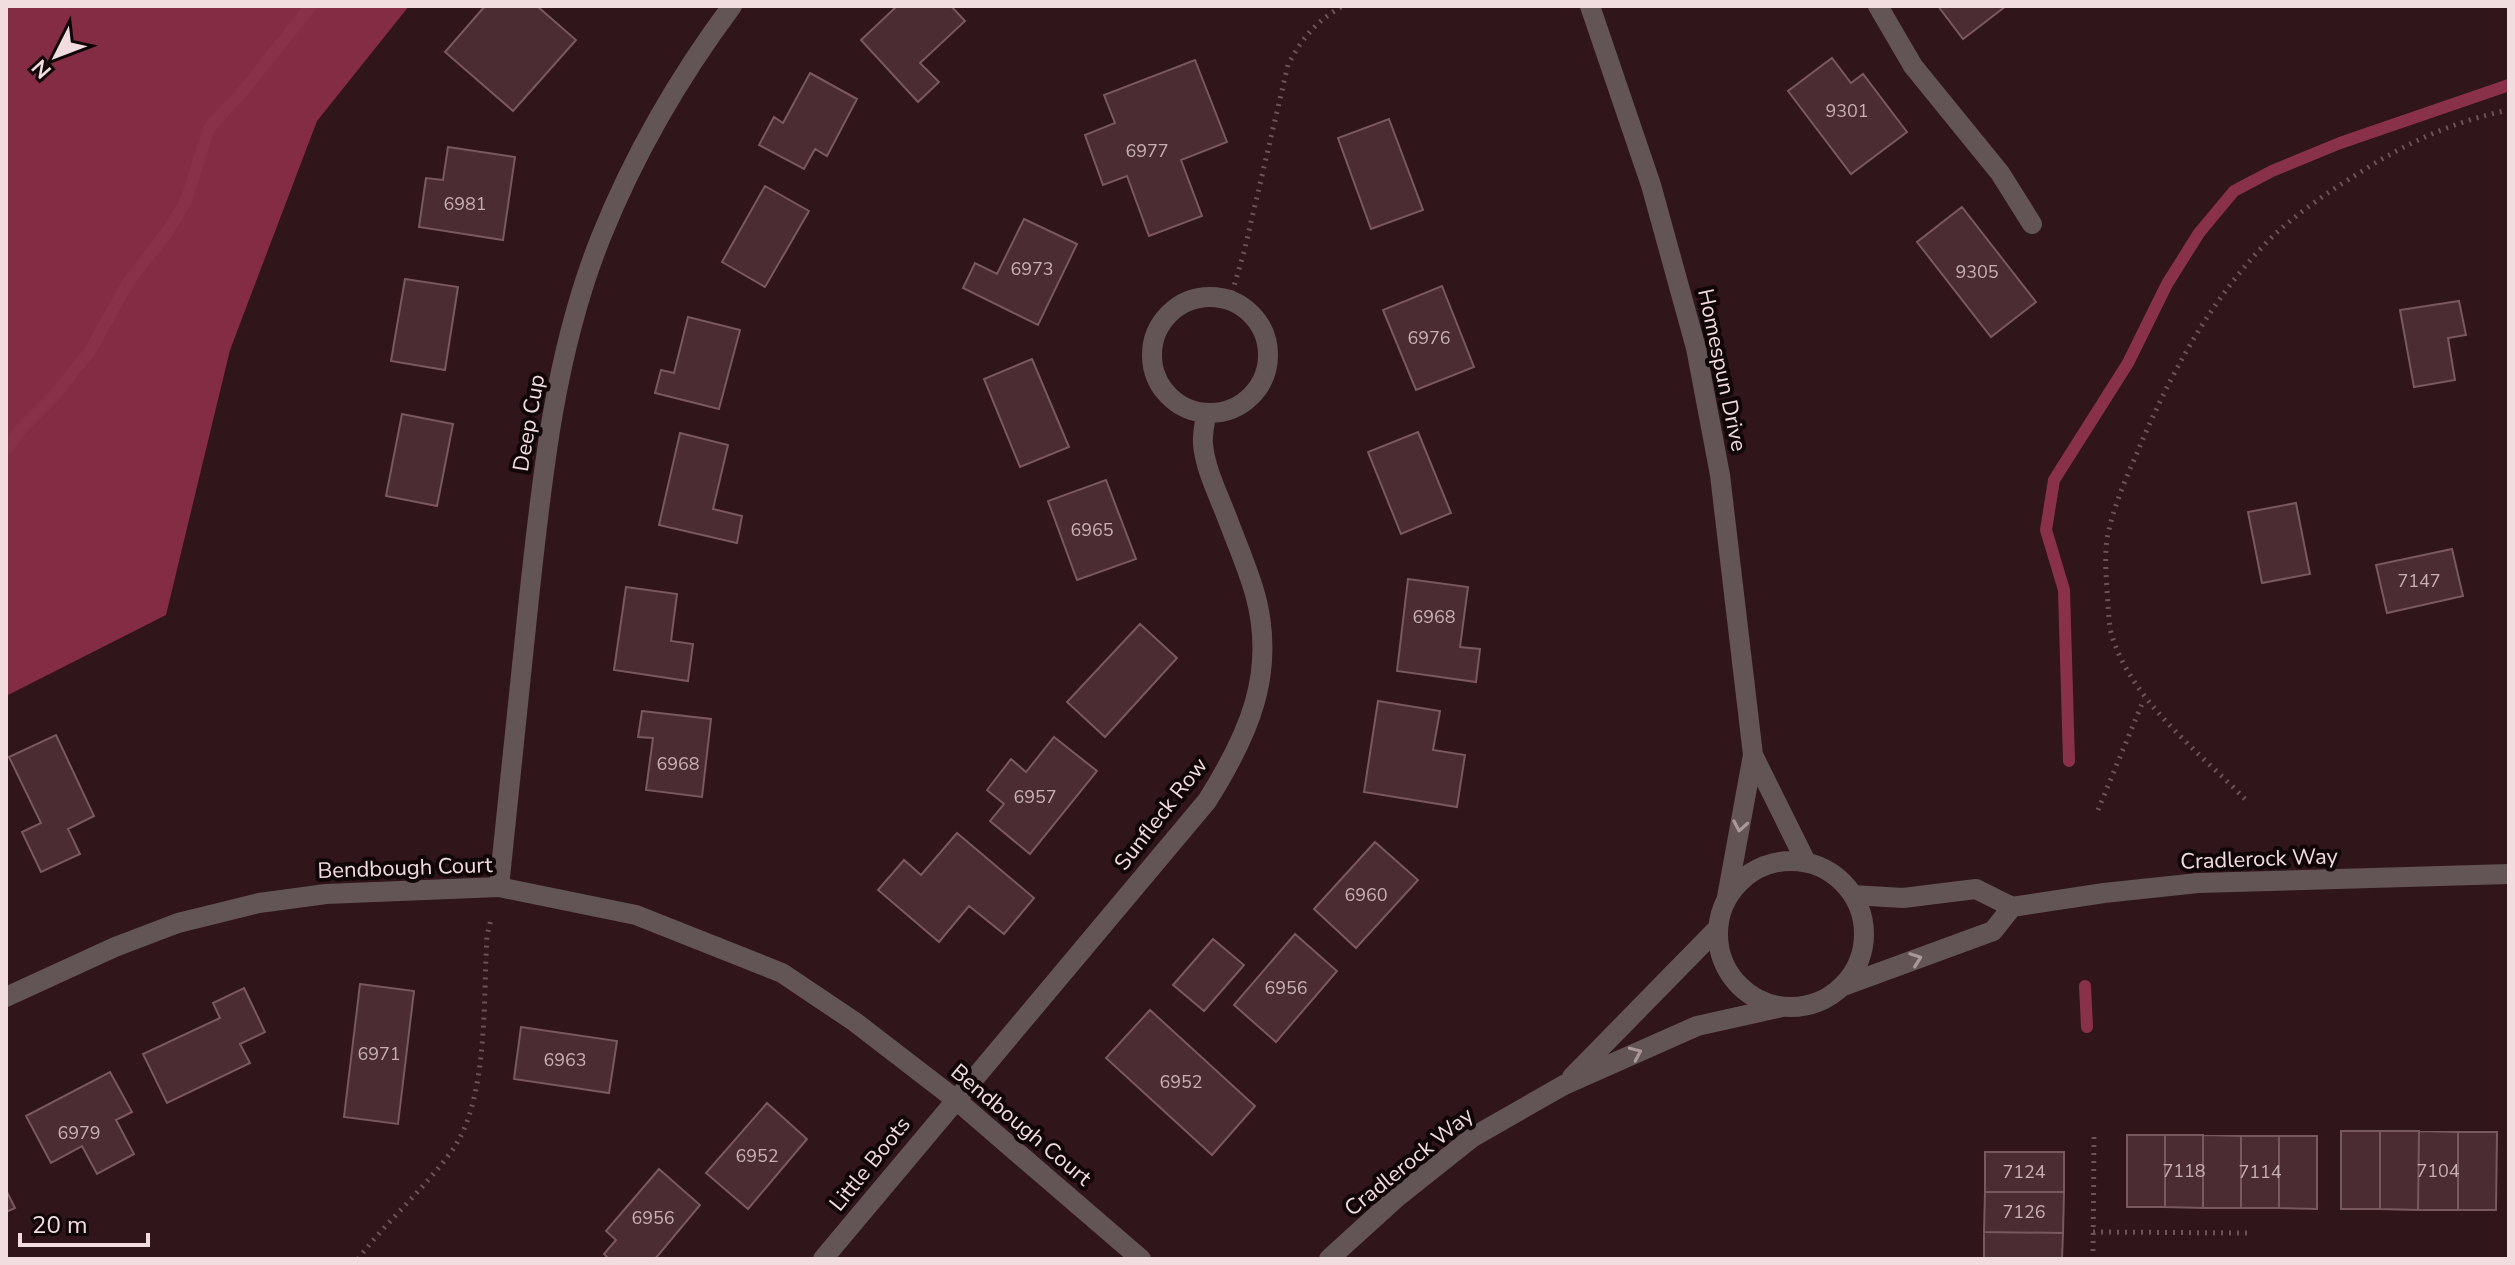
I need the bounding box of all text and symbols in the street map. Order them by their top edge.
north arrow [16,16,96,96]
text: N [25,53,59,85]
house number: 9301 [1825,99,1869,123]
house number: 6977 [1125,139,1169,163]
house number: 6981 [443,192,487,216]
house number: 6973 [1010,257,1054,281]
house number: 9305 [1955,260,1999,284]
street label: Homespun Drive [1690,286,1754,454]
house number: 6976 [1407,326,1451,350]
street label: Deep Cup [506,372,552,474]
house number: 6965 [1070,518,1114,542]
house number: 7147 [2397,569,2441,593]
house number: 6968 [1412,605,1456,629]
street label: Sunfleck Row [1107,751,1215,877]
house number: 6968 [656,752,700,776]
house number: 6957 [1013,785,1057,809]
one-way arrow [1733,819,1750,833]
street label: Cradlerock Way [2180,841,2339,877]
street label: Bendbough Court [317,850,493,886]
house number: 6960 [1344,883,1388,907]
one-way arrow [1909,952,1923,969]
house number: 6956 [1264,976,1308,1000]
house number: 6971 [357,1042,401,1066]
one-way arrow [1628,1047,1642,1063]
house number: 6963 [543,1048,587,1072]
street label: Bendbough Court [944,1057,1098,1193]
house number: 6952 [1159,1070,1203,1094]
street label: Cradlerock Way [1338,1100,1480,1223]
street label: Little Boots [823,1110,917,1218]
house number: 6979 [57,1121,101,1145]
house number: 6952 [735,1144,779,1168]
house number: 7118 [2162,1159,2206,1183]
house number: 7104 [2416,1159,2460,1183]
house number: 7124 [2002,1160,2046,1184]
house number: 7114 [2238,1160,2282,1184]
scale bar [20,1197,148,1247]
house number: 7126 [2002,1200,2046,1224]
house number: 6956 [631,1206,675,1230]
text: 20 m [32,1209,88,1241]

